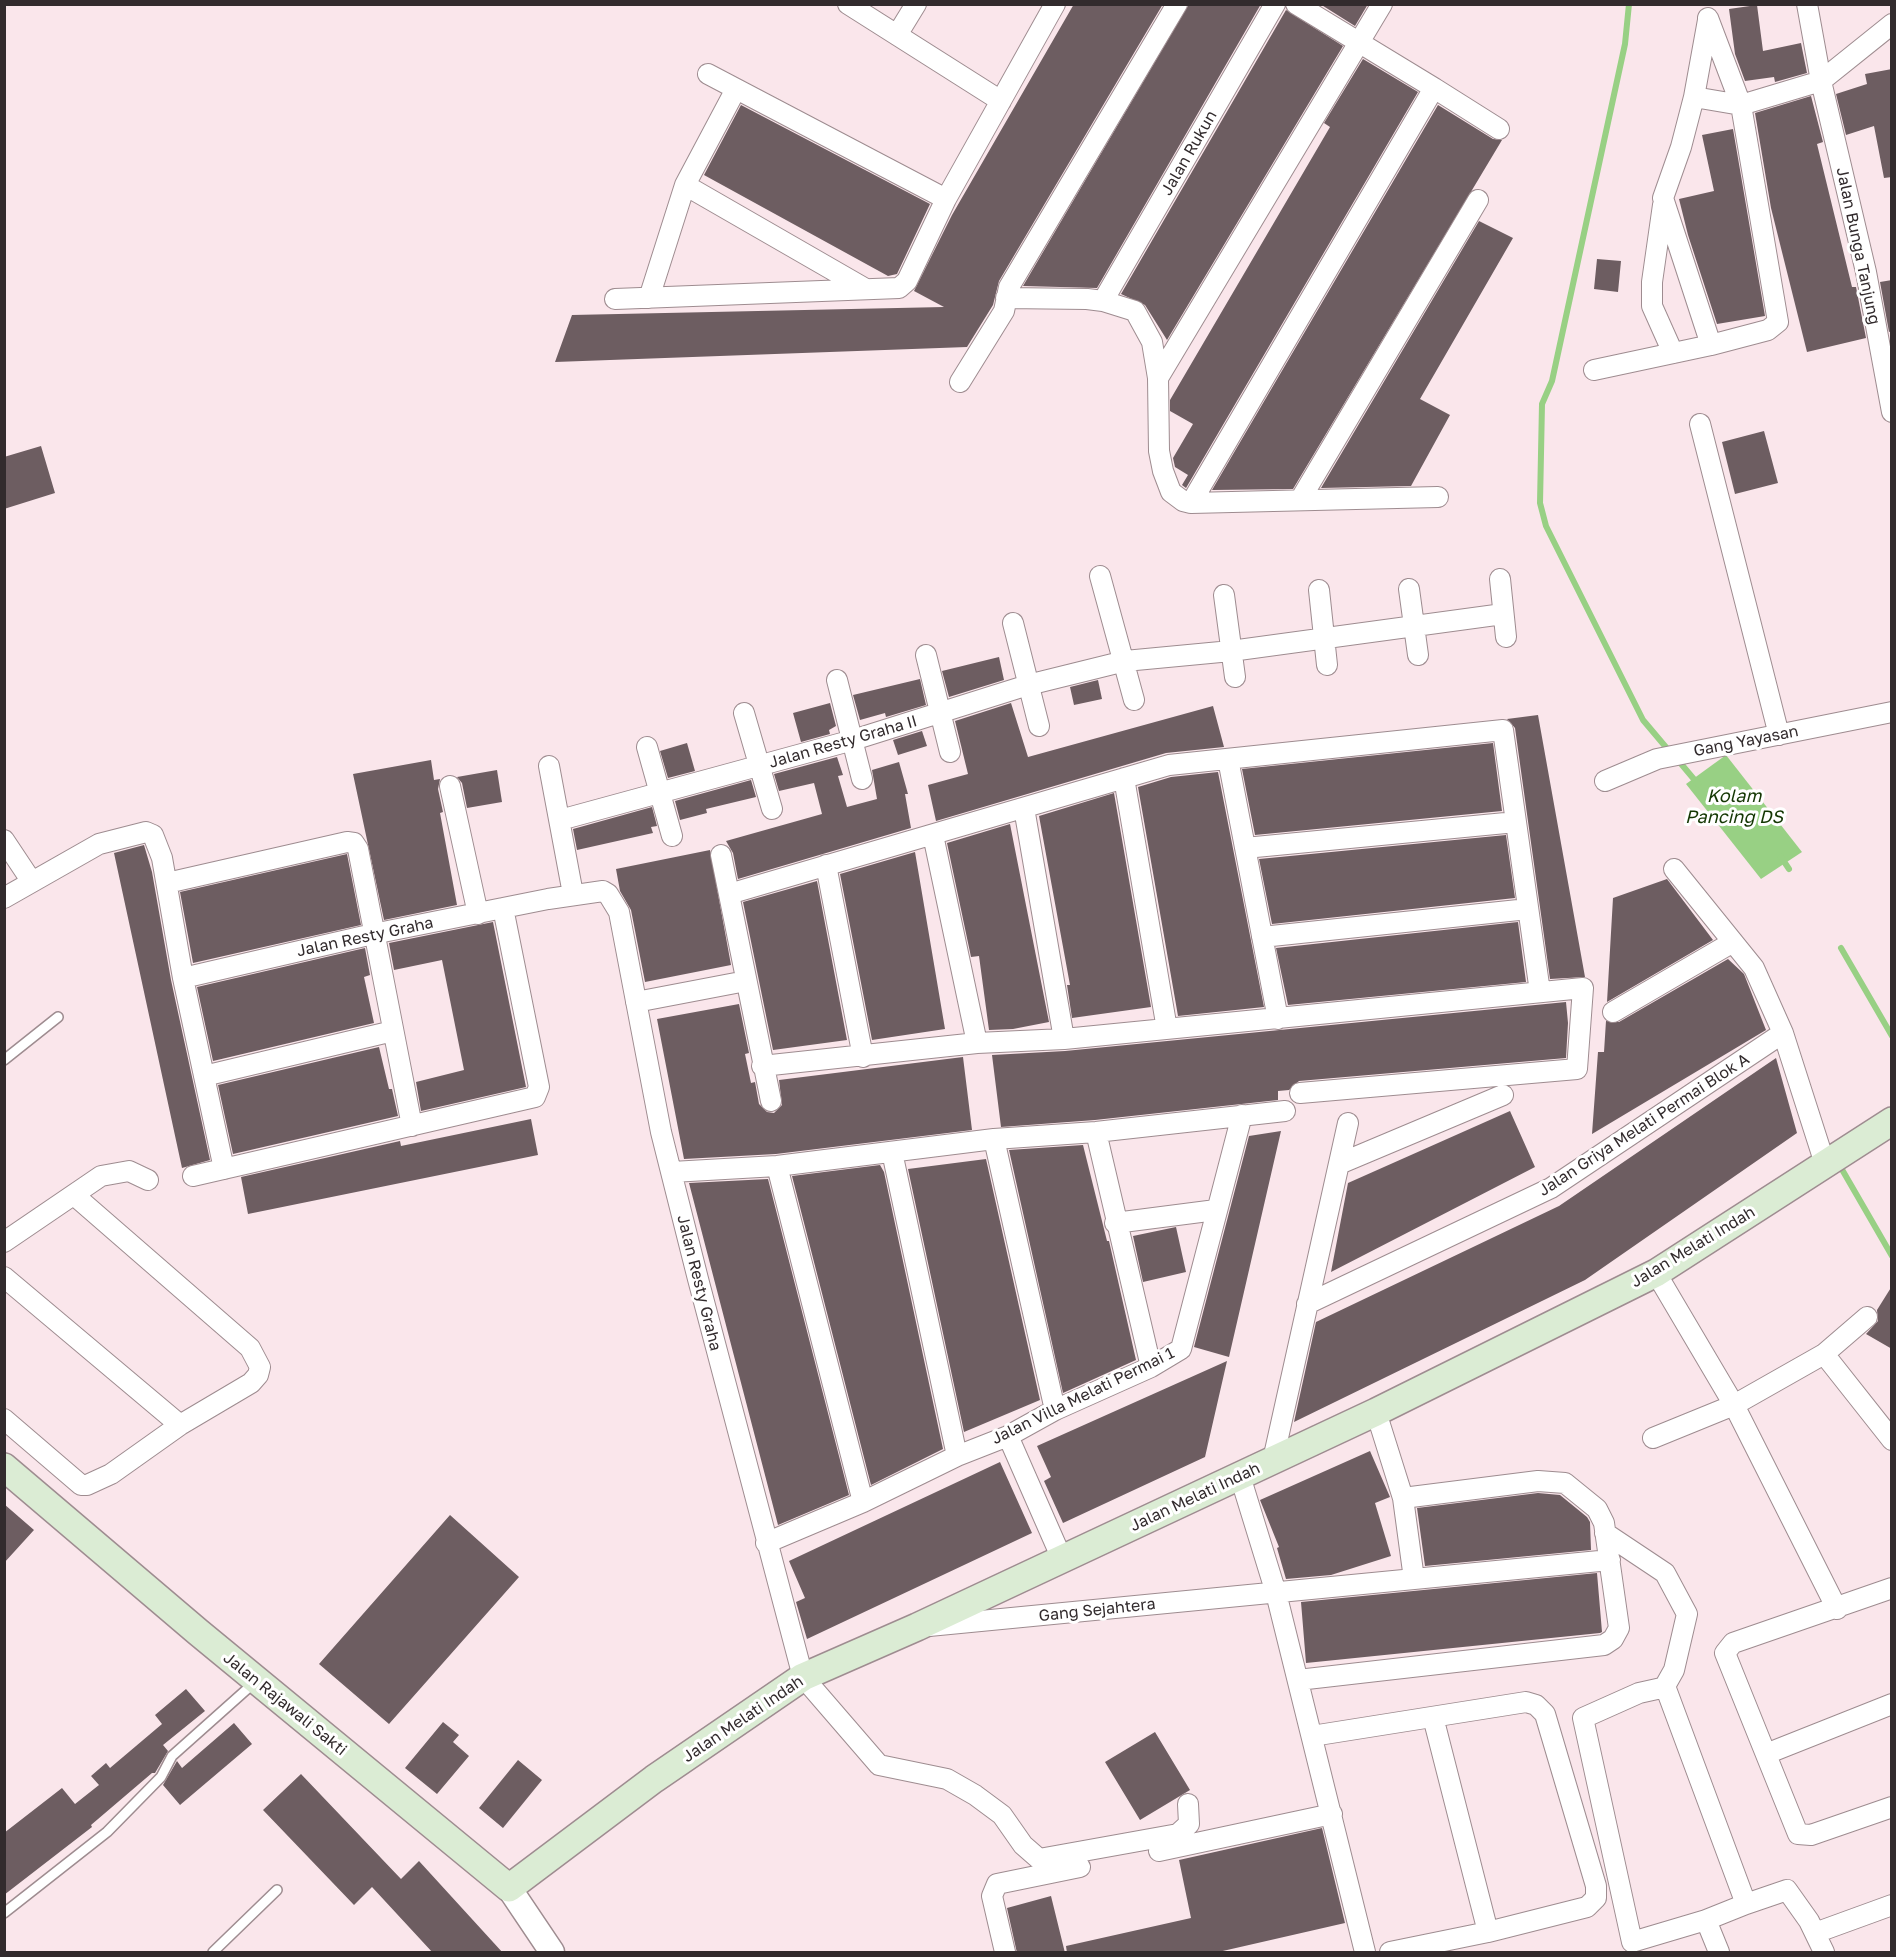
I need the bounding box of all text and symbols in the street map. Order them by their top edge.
street label: Jalan Rukun [1157,107,1221,199]
street label: Jalan Bunga Tanjung [1832,166,1884,326]
street label: Jalan Resty Graha II [767,712,919,772]
street label: Gang Yayasan [1692,721,1800,761]
water label: Kolam Pancing DS [1685,785,1783,828]
street label: Jalan Resty Graha [295,913,435,961]
street label: Jalan Griya Melati Permai Blok A [1535,1050,1753,1200]
street label: Jalan Melati Indah [1628,1202,1758,1292]
street label: Jalan Resty Graha [673,1213,725,1353]
street label: Jalan Villa Melati Permai 1 [988,1343,1178,1449]
street label: Jalan Melati Indah [1127,1458,1263,1536]
street label: Gang Sejahtera [1038,1594,1156,1626]
street label: Jalan Rajawali Sakti [219,1648,351,1760]
street label: Jalan Melati Indah [679,1672,807,1766]

